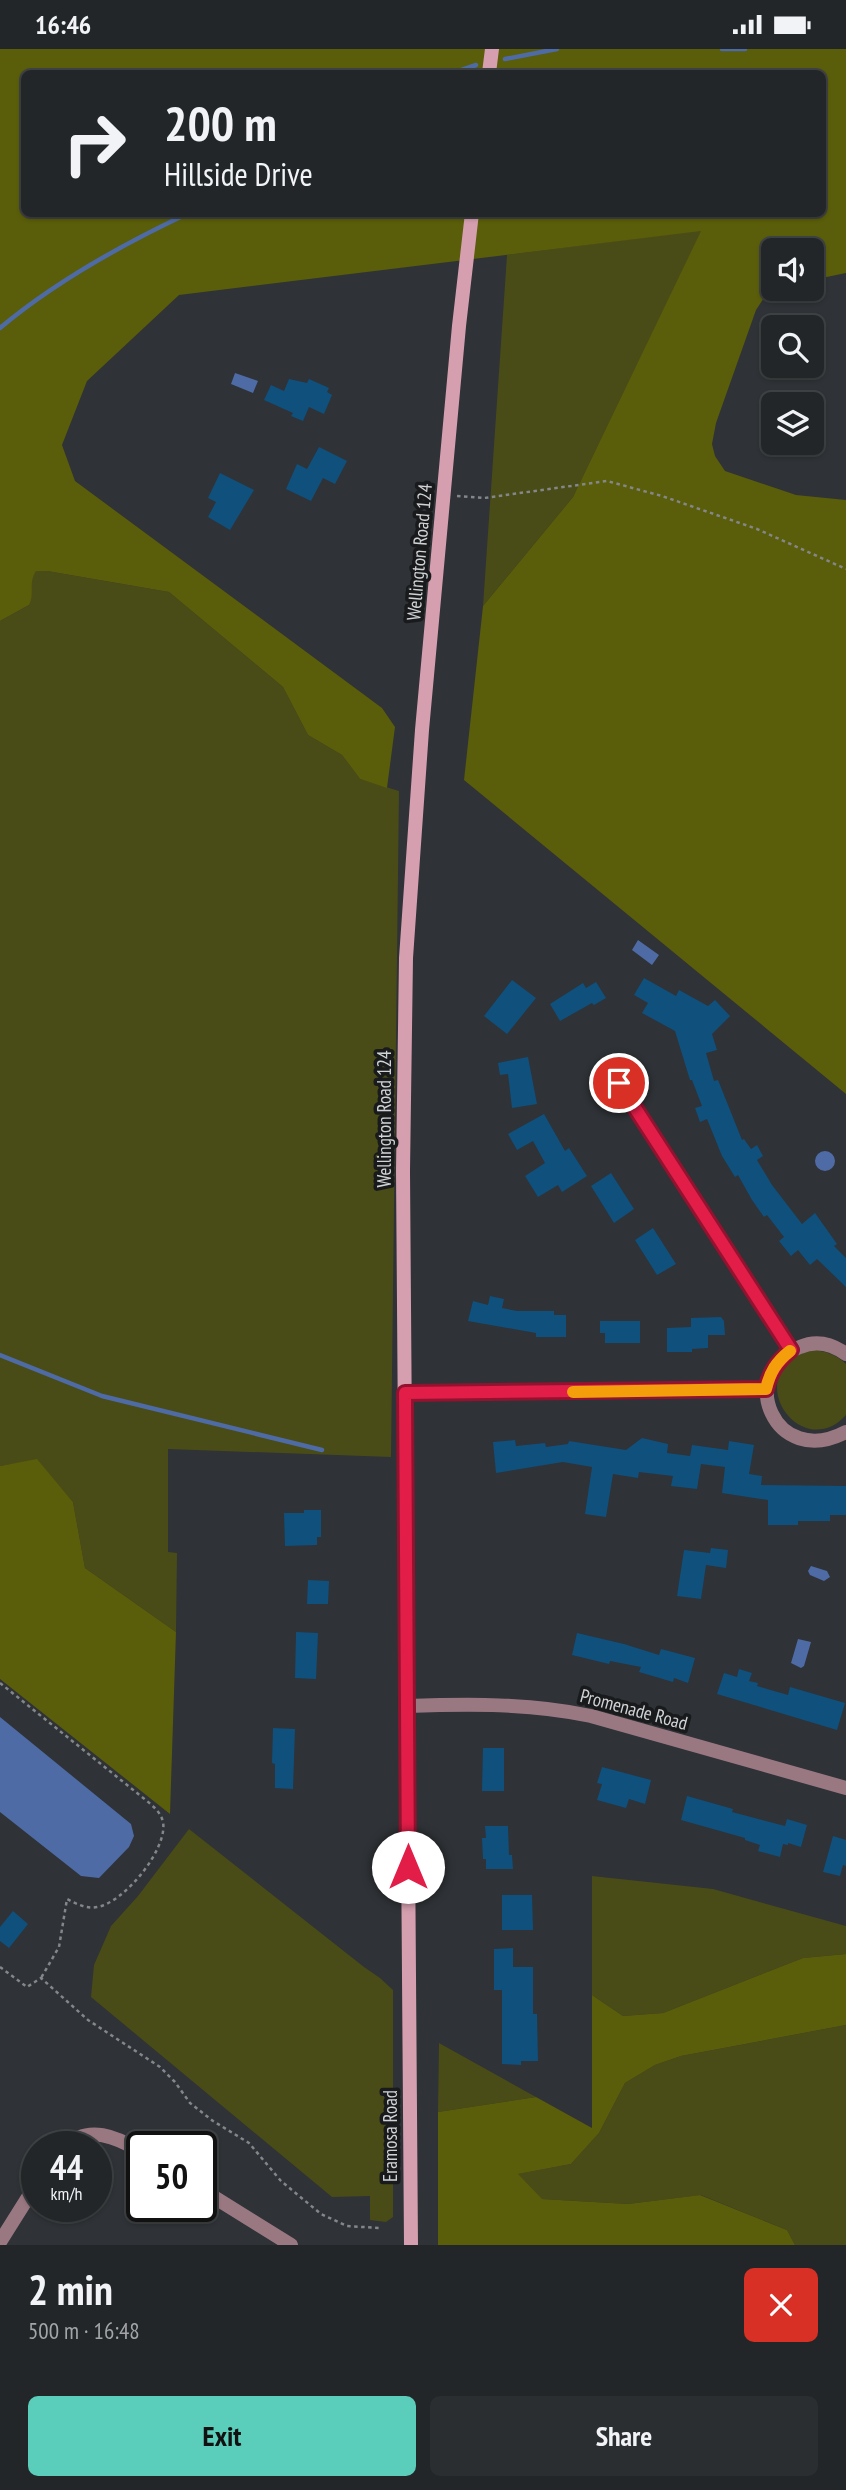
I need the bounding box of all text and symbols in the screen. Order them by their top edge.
text: 16:46 [35,8,91,41]
text: 200 m [164,91,277,155]
icon: right [49,98,140,189]
text: Hillside Drive [164,153,313,195]
map controls [761,238,824,455]
button: sound [761,238,824,301]
button: search [761,315,824,378]
button: layers [761,392,824,455]
street label: Wellington Road 124 [401,482,437,621]
street label: Wellington Road 124 [372,1050,396,1188]
pin [589,1053,649,1113]
icon: arrive [600,1064,638,1102]
street label: Promenade Road [578,1683,690,1735]
position arrow [371,1830,445,1904]
street label: Eramosa Road [378,2090,402,2182]
speed limit sign: 50 [126,2131,217,2222]
text: 44 [50,2144,83,2190]
text: km/h [51,2182,82,2205]
text: 2 min [28,2262,113,2317]
button: close [744,2268,818,2342]
text: 500 m · 16:48 [28,2316,140,2345]
button: Exit [28,2396,416,2476]
button: Share [430,2396,818,2476]

